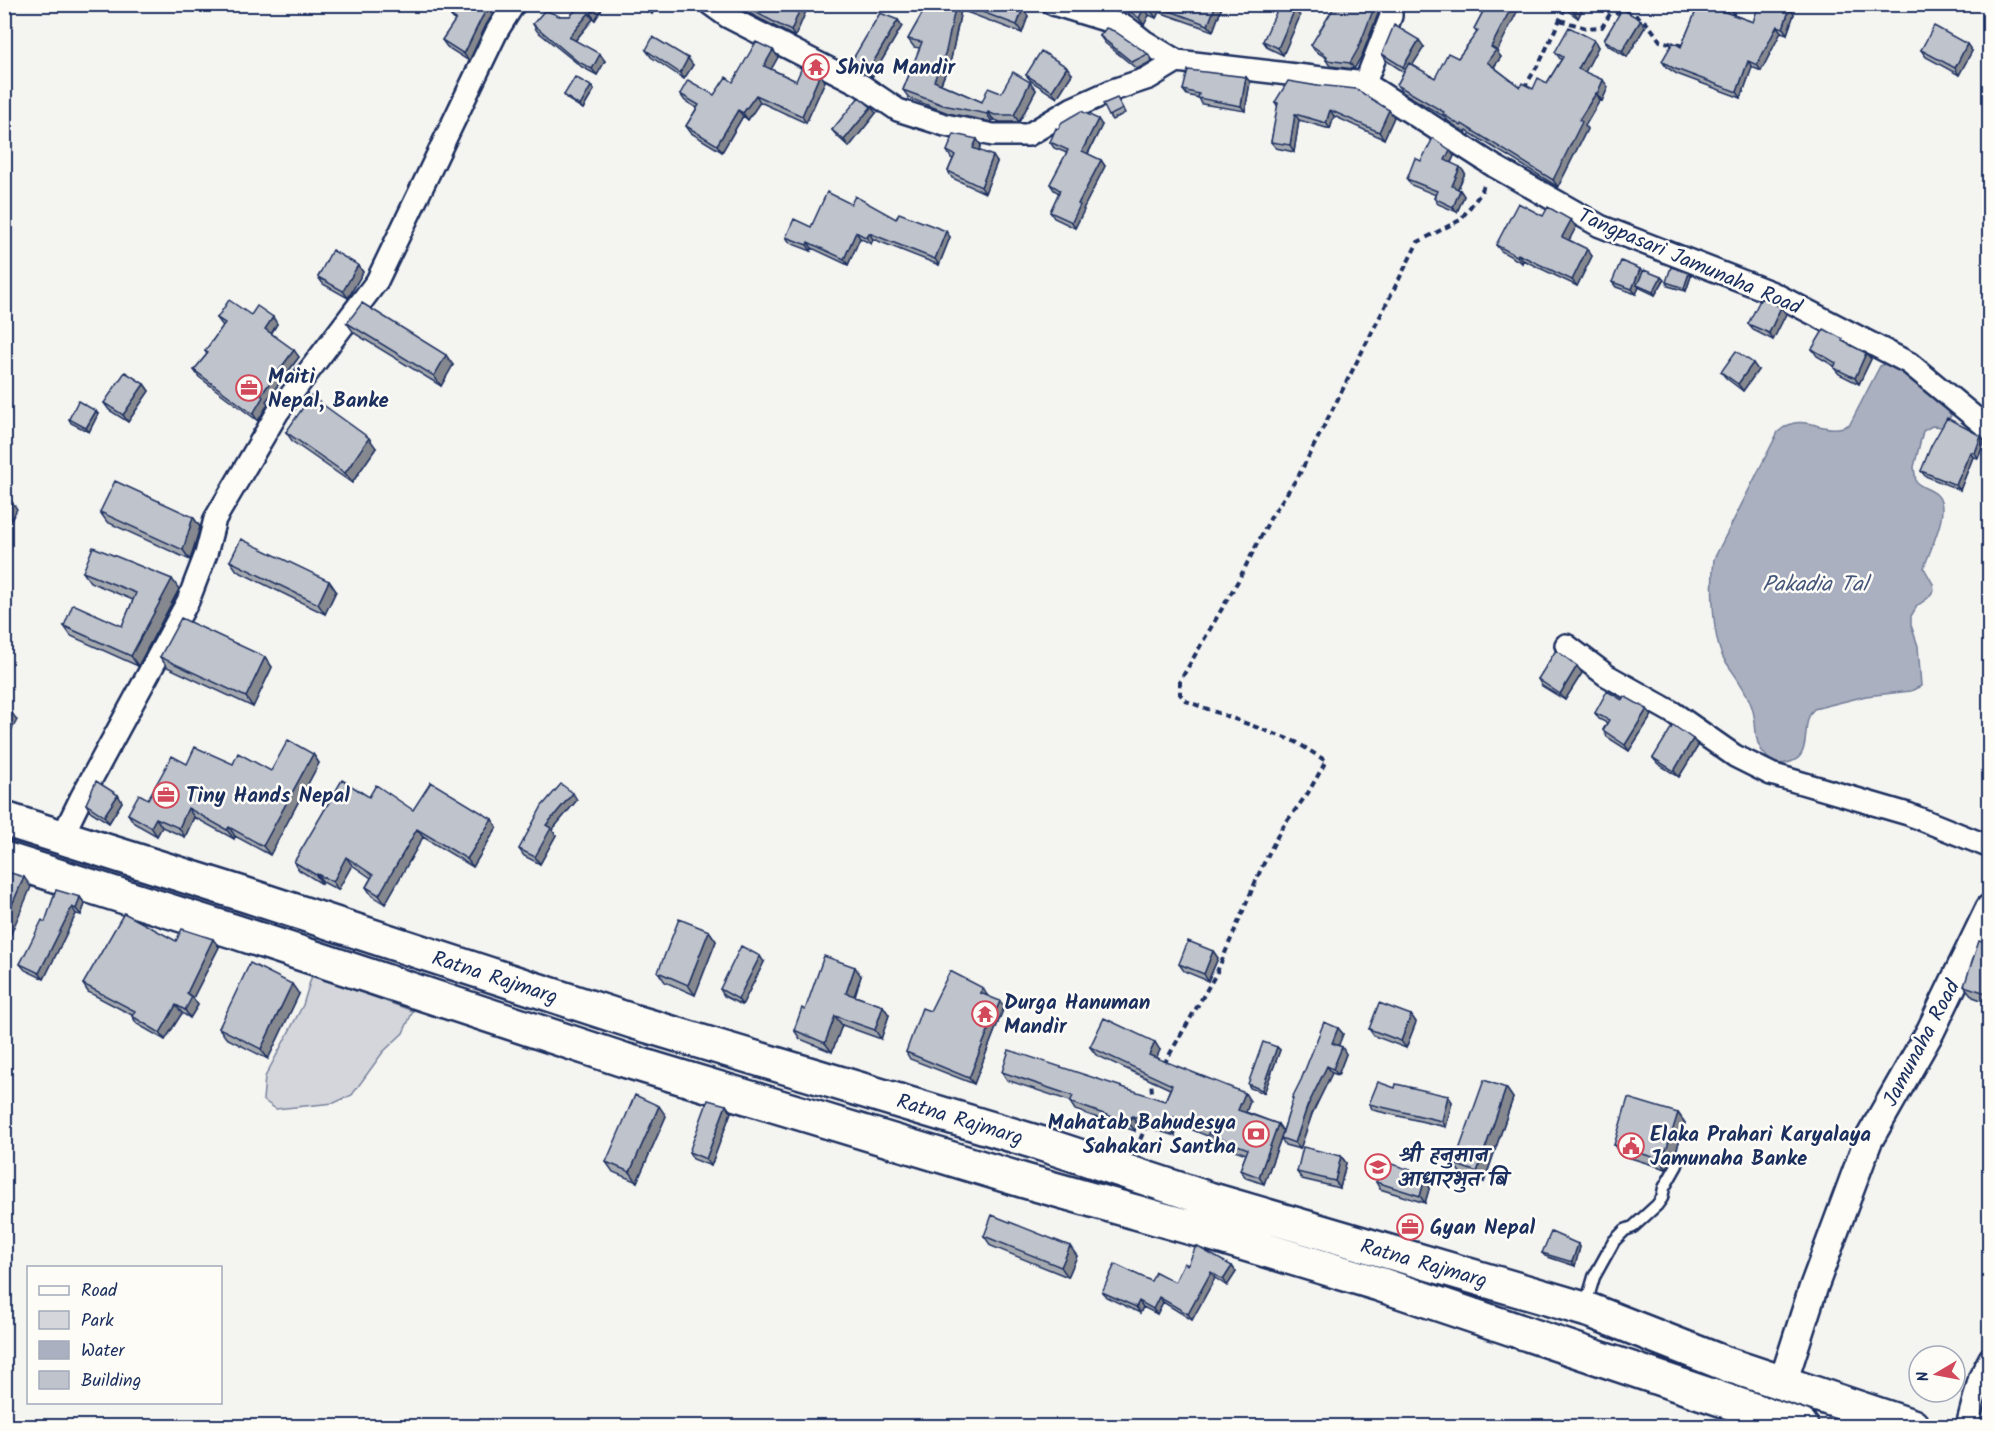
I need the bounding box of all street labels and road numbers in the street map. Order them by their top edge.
street label: Tangpasari Jamunaha Road [1572,200,1807,325]
street label: Ratna Rajmarg [427,943,562,1014]
street label: Jamunaha Road [1875,974,1970,1113]
street label: Ratna Rajmarg [892,1086,1027,1155]
street label: Ratna Rajmarg [1356,1231,1491,1298]

